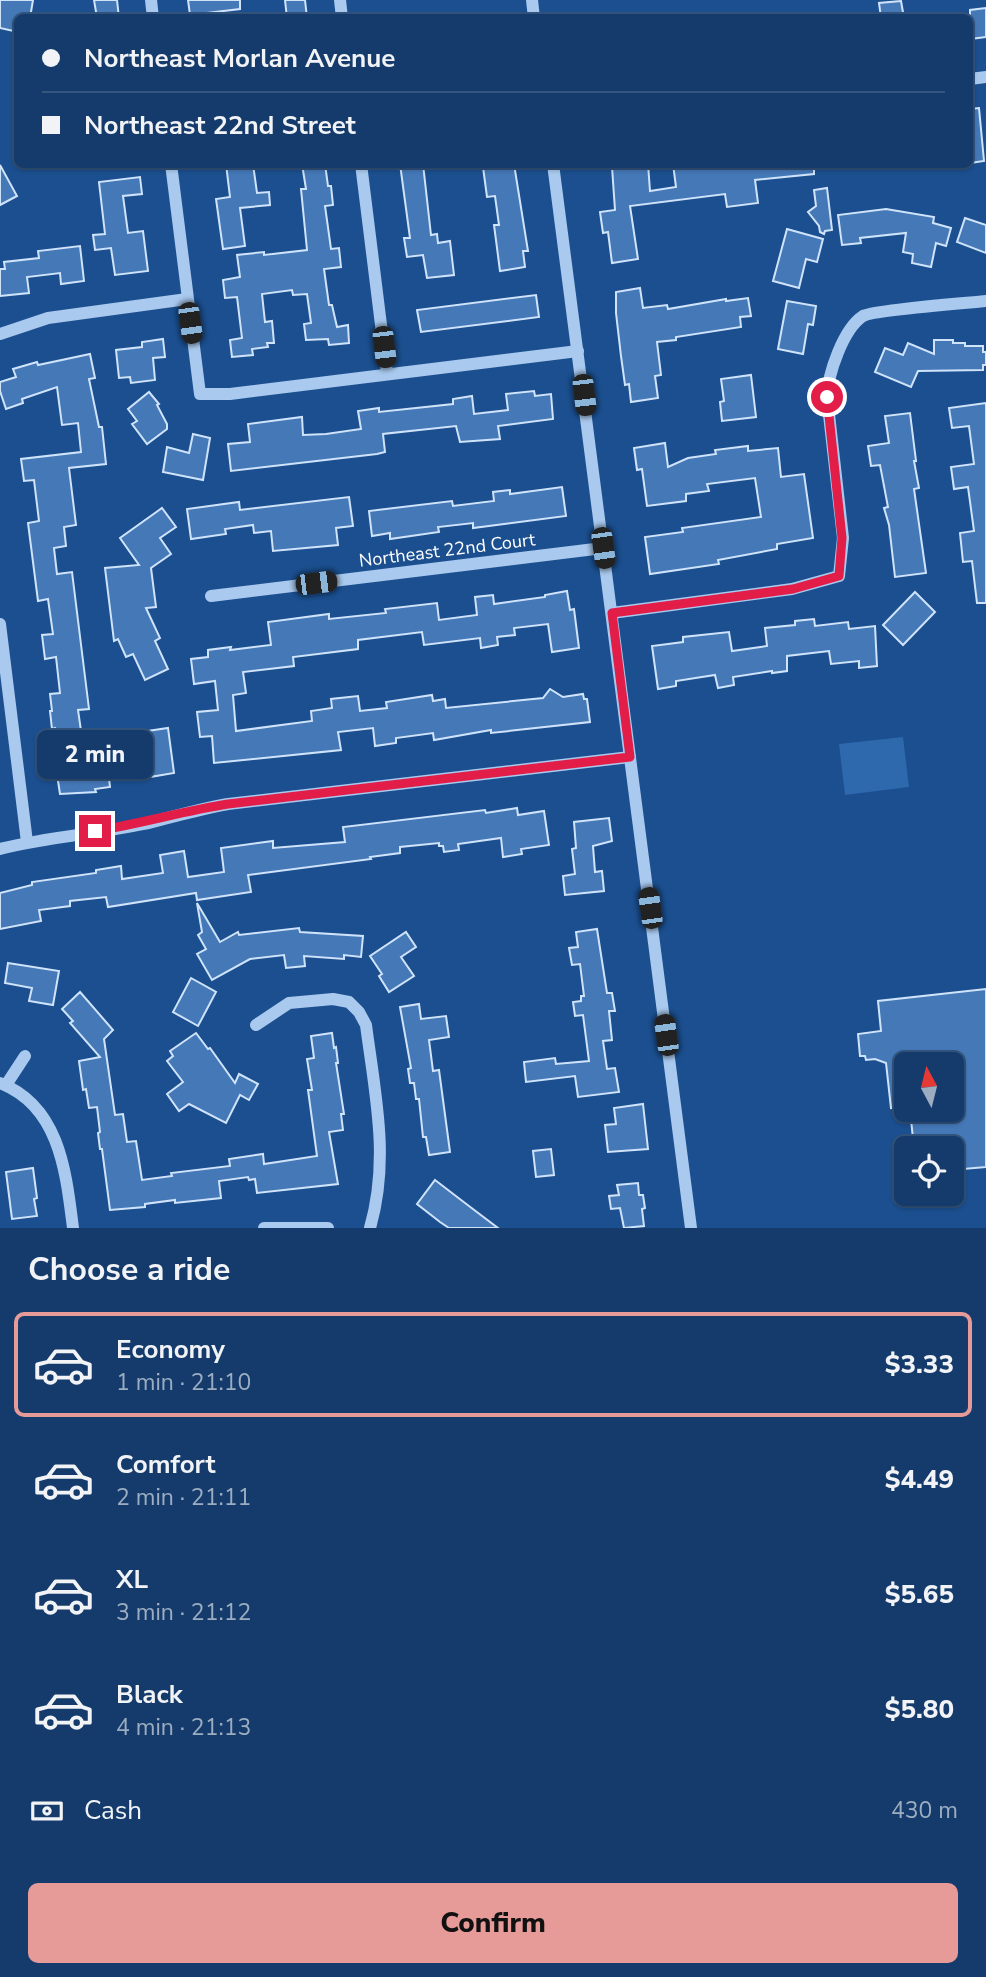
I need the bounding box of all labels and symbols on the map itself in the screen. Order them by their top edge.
car [177,301,204,345]
car [372,325,397,369]
car [572,373,597,417]
route start [811,381,843,413]
car [590,526,617,570]
street label: Northeast 22nd Court [358,527,537,573]
car [294,570,339,596]
callout: 2 min [37,730,153,778]
route end [79,815,111,847]
car [637,886,664,930]
car [653,1013,680,1057]
north arrow [894,1052,964,1122]

